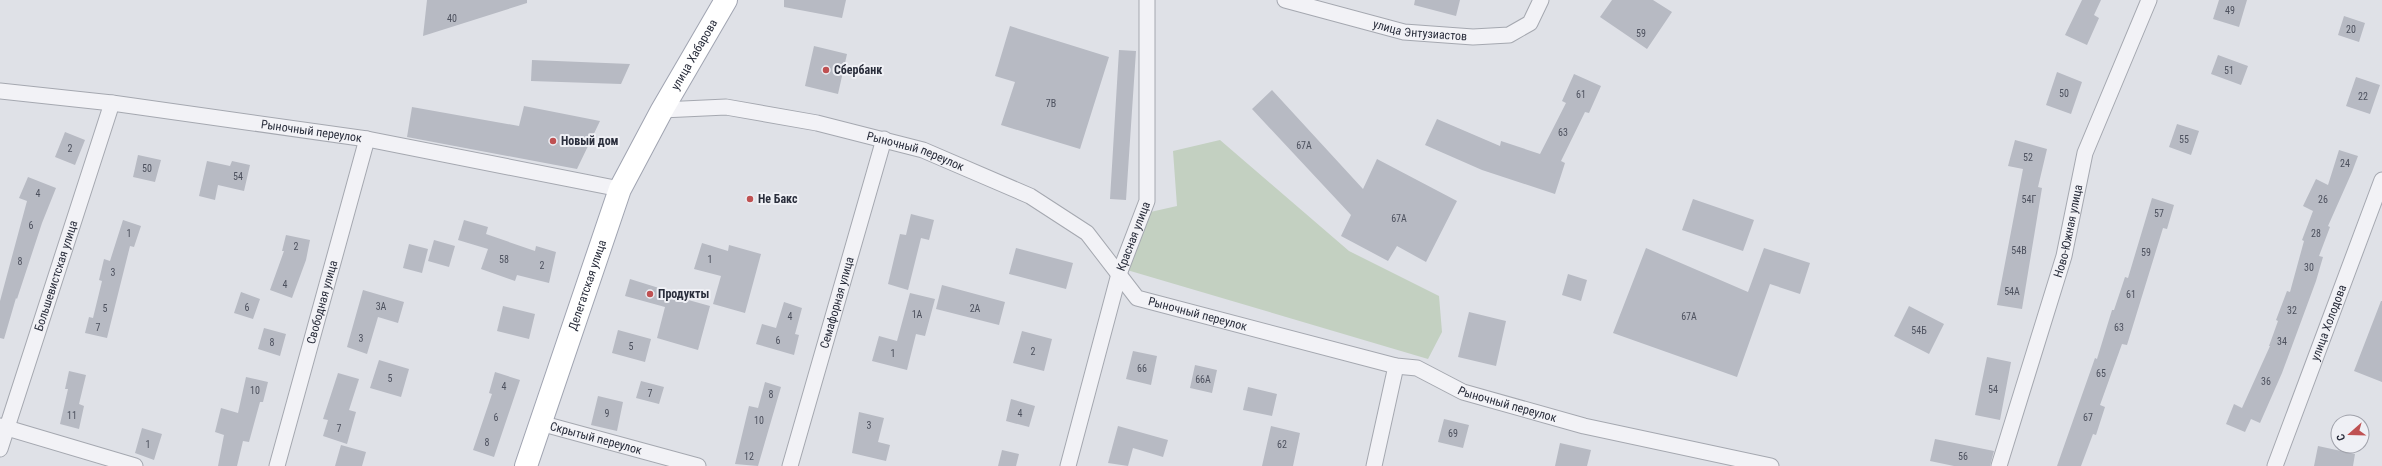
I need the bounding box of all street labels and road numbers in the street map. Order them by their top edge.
street label: улица Хабарова [668,17,720,93]
street label: улица Энтузиастов [1372,17,1468,44]
street label: Рыночный переулок [260,117,363,145]
street label: Рыночный переулок [865,129,966,174]
street label: Ново-Южная улица [2051,183,2085,279]
street label: Красная улица [1114,199,1153,273]
street label: Большевистская улица [32,218,81,333]
street label: Делегатская улица [566,238,609,332]
street label: Семафорная улица [817,255,857,350]
street label: Свободная улица [304,258,340,346]
street label: улица Холодова [2308,282,2349,363]
street label: Рыночный переулок [1147,294,1249,334]
street label: Рыночный переулок [1455,384,1558,425]
street label: Скрытый переулок [548,419,644,457]

